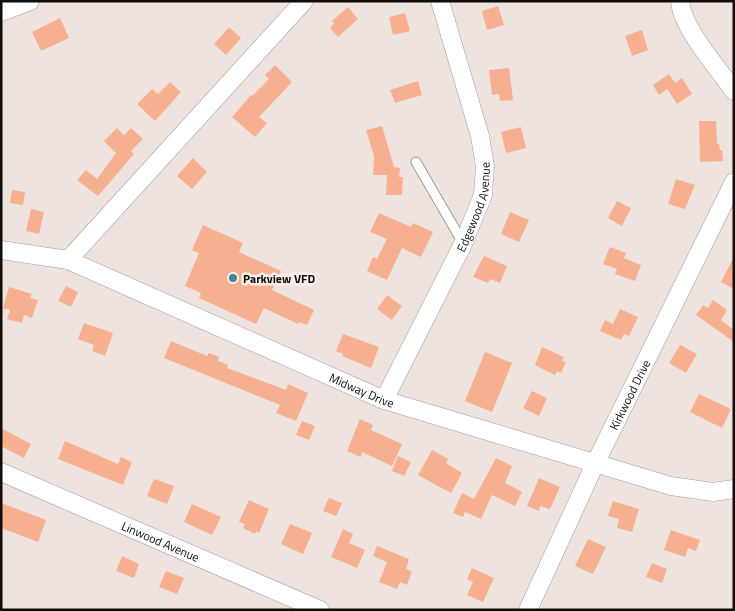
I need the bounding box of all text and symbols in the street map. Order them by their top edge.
street label: Edgewood Avenue [451,161,495,255]
place label: Parkview VFD [243,269,315,288]
marker: Parkview VFD [227,272,239,284]
street label: Kirkwood Drive [604,356,655,433]
street label: Midway Drive [326,367,396,412]
street label: Linwood Avenue [119,516,203,566]

